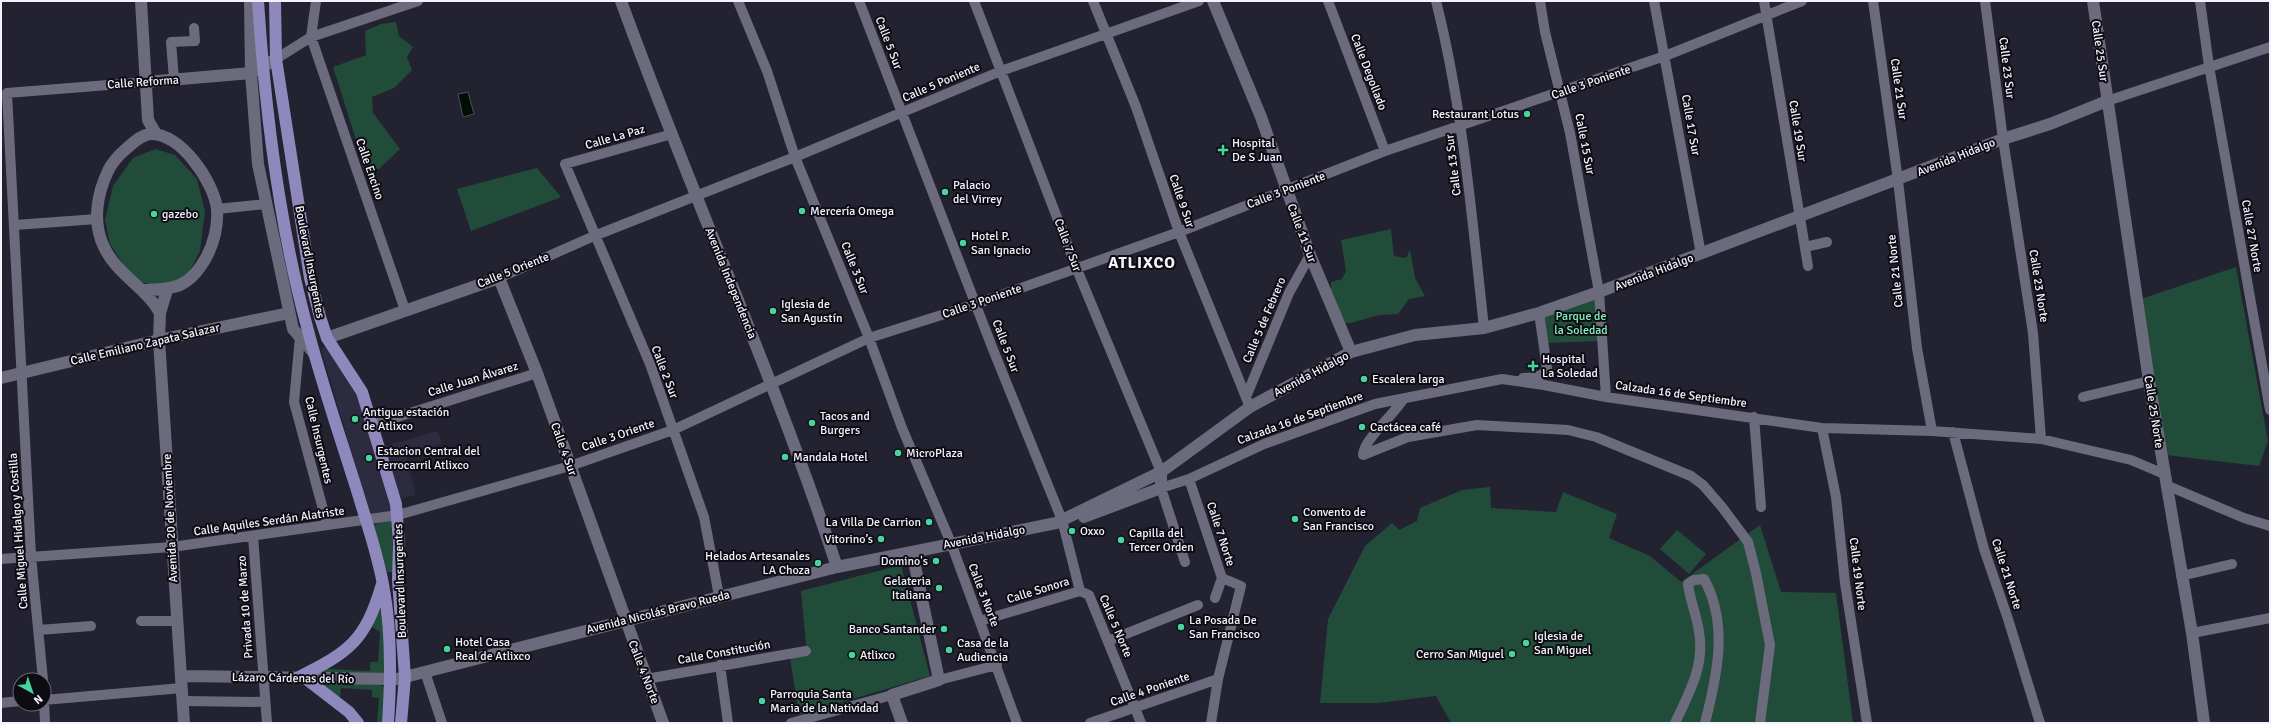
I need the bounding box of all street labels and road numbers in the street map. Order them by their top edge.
street label: Calle 5 Sur [872,15,906,72]
street label: Calle 25 Sur [2088,19,2111,83]
street label: Calle Degollado [1347,32,1390,113]
street label: Calle 23 Sur [1995,36,2018,100]
street label: Calle 21 Sur [1887,57,1910,121]
street label: Calle 5 Poniente [900,59,982,106]
street label: Calle 3 Poniente [1549,62,1633,103]
street label: Calle Reforma [107,73,179,92]
street label: Calle 17 Sur [1678,93,1703,157]
street label: Calle 19 Sur [1785,99,1810,163]
street label: Calle 15 Sur [1571,112,1598,176]
street label: Calle La Paz [583,122,647,153]
street label: Calle 13 Sur [1442,133,1465,197]
street label: Avenida Hidalgo [1915,135,1998,180]
street label: Calle Encino [352,137,387,202]
street label: Calle 3 Poniente [1245,169,1328,212]
street label: Calle 9 Sur [1165,172,1198,230]
street label: Calle 27 Norte [2238,199,2265,274]
street label: Calle 11 Sur [1283,202,1320,265]
street label: Boulevard Insurgentes [291,204,328,320]
street label: Calle 7 Sur [1051,217,1085,274]
street label: Avenida Independencia [701,225,760,341]
street label: Calle 21 Norte [1884,234,1907,308]
street label: Calle 3 Sur [837,240,872,297]
street label: Calle 5 Oriente [475,249,551,292]
street label: Calle 23 Norte [2025,249,2052,324]
street label: Avenida Hidalgo [1613,251,1696,294]
street label: Calle 5 de Febrero [1240,275,1289,365]
street label: Calle 3 Poniente [940,281,1024,322]
street label: Calle 5 Sur [989,318,1023,375]
street label: Calle Emiliano Zapata Salazar [69,320,222,369]
street label: Calle 2 Sur [648,344,682,401]
street label: Avenida Hidalgo [1271,348,1351,401]
street label: Calle Juan Álvarez [426,359,520,400]
street label: Calle 25 Norte [2140,375,2167,450]
street label: Calzada 16 de Septiembre [1614,378,1748,411]
street label: Calzada 16 de Septiembre [1235,389,1365,448]
street label: Calle Insurgentes [301,395,336,485]
street label: Calle 3 Oriente [580,416,657,455]
street label: Calle 4 Sur [547,421,580,478]
street label: Calle Miguel Hidalgo y Costilla [6,452,31,610]
street label: Avenida 20 de Noviembre [160,453,181,583]
street label: Calle 7 Norte [1203,500,1238,568]
street label: Calle Aquiles Serdán Alatriste [193,503,345,540]
street label: Avenida Hidalgo [942,522,1026,553]
street label: Boulevard Insurgentes [391,523,410,639]
street label: Calle 19 Norte [1846,537,1869,611]
street label: Calle 21 Norte [1988,537,2025,611]
street label: Privada 10 de Marzo [234,555,257,659]
street label: Calle 3 Norte [965,561,1003,629]
street label: Calle Sonora [1005,574,1071,607]
street label: Avenida Nicolás Bravo Rueda [585,587,732,638]
street label: Calle 5 Norte [1096,592,1136,660]
street label: Calle Constitución [677,637,772,668]
street label: Calle 4 Norte [625,638,663,706]
street label: Calle 4 Poniente [1108,669,1192,710]
street label: Lázaro Cárdenas del Río [232,670,354,687]

